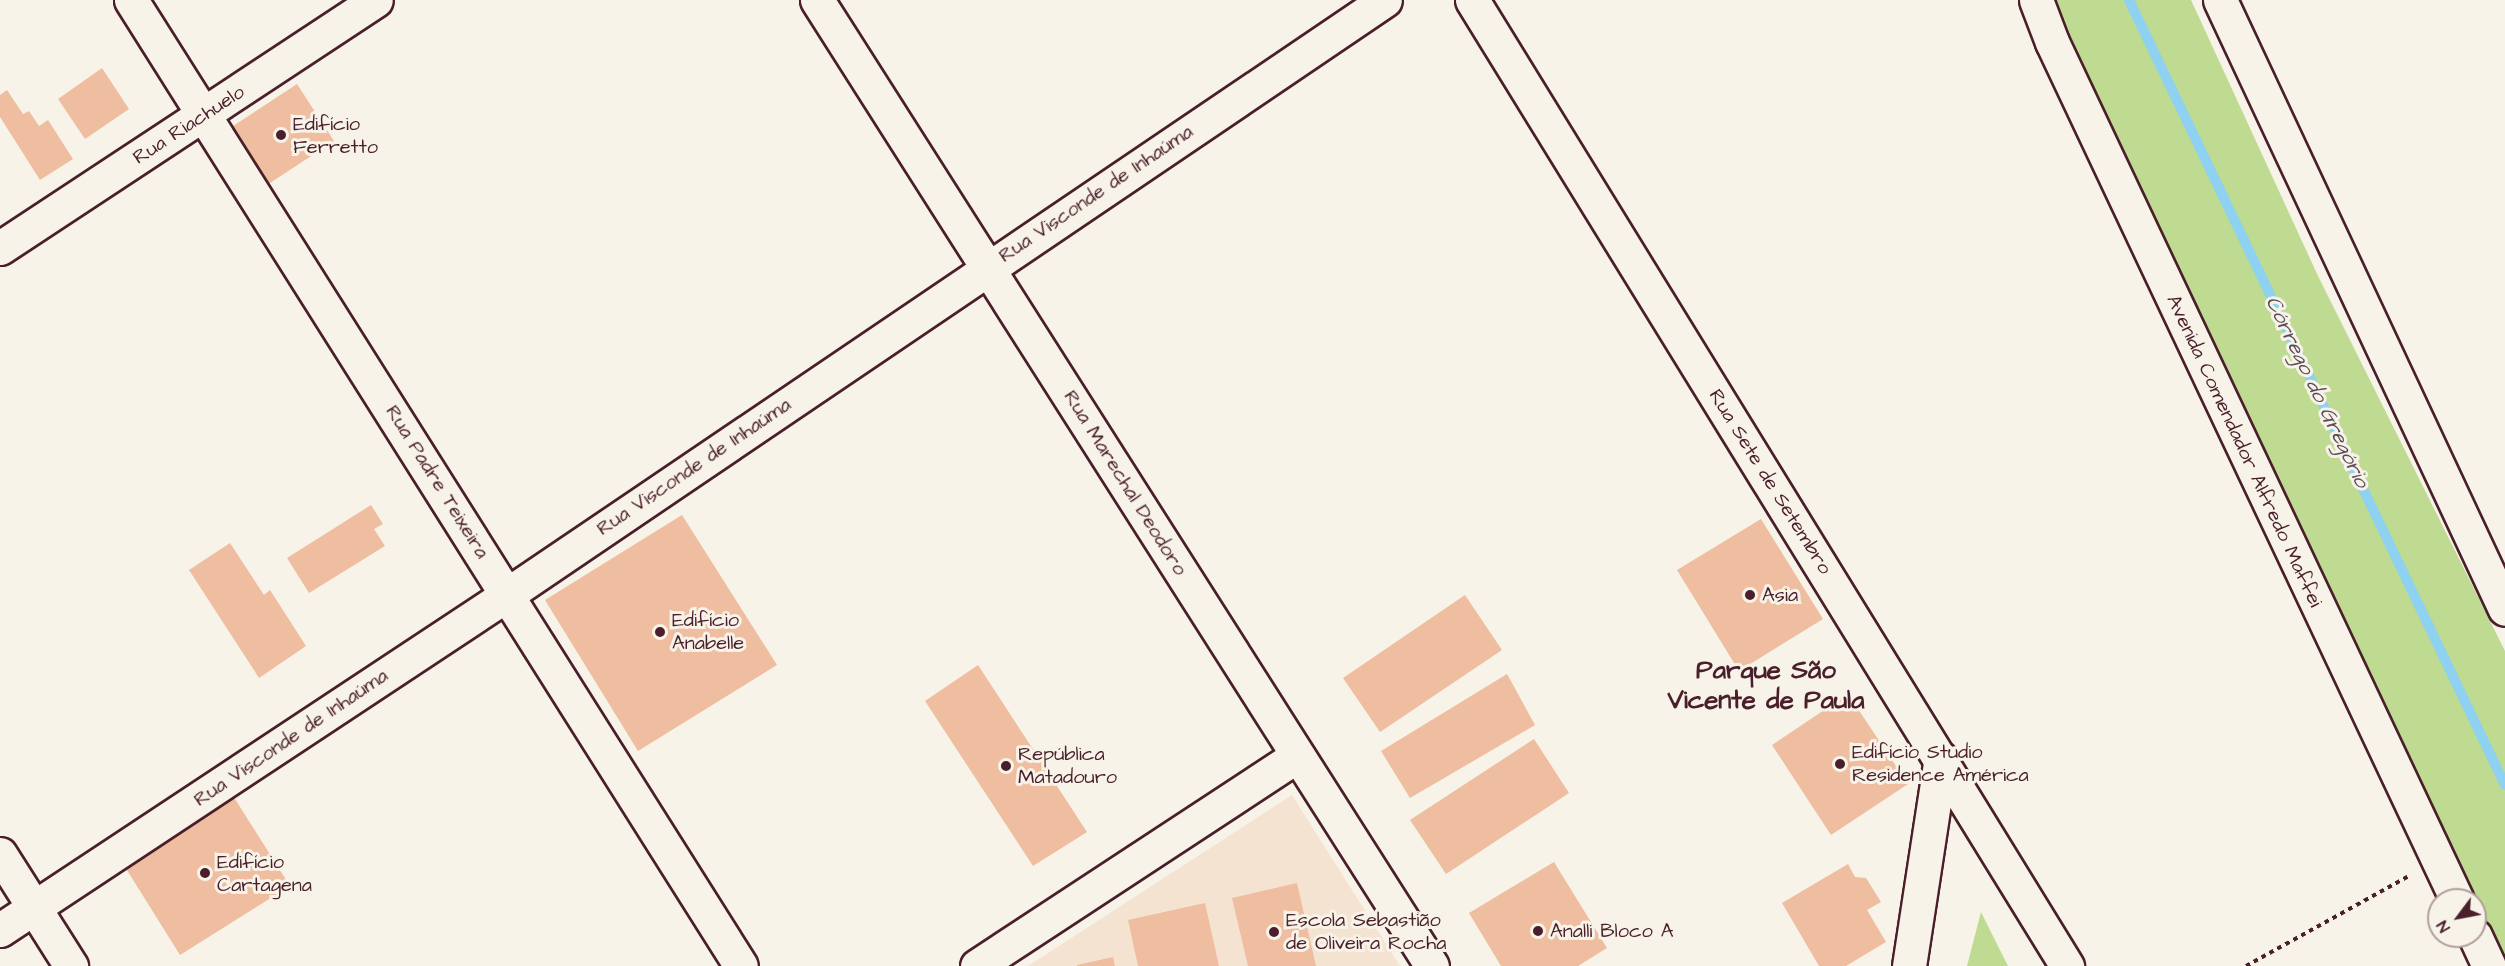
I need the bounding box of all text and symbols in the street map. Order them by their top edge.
street label: Rua Riachuelo [129,80,249,170]
place label: Edifício Ferretto [293,112,378,159]
street label: Rua Visconde de Inhaúma [994,120,1198,268]
marker: Edifício Ferretto [274,128,288,142]
street label: Avenida Comendador Alfredo Maffei [2161,291,2327,611]
water label: Córrego do Gregório [2260,292,2374,492]
street label: Rua Sete de Setembro [1703,385,1837,579]
street label: Rua Marechal Deodoro [1058,386,1192,580]
street label: Rua Visconde de Inhaúma [592,393,796,541]
street label: Rua Padre Teixeira [380,401,494,563]
place label: Asia [1762,583,1798,607]
marker: Asia [1743,588,1757,602]
place label: Edifício Anabelle [672,608,744,655]
marker: Edifício Anabelle [653,625,667,639]
district label: Parque São Vicente de Paula [1668,655,1864,716]
street label: Rua Visconde de Inhaúma [189,664,393,812]
place label: Edifício Studio Residence América [1852,740,2029,787]
place label: República Matadouro [1018,742,1117,789]
marker: Edifício Studio Residence América [1833,757,1847,771]
marker: República Matadouro [999,759,1013,773]
place label: Edifício Cartagena [217,850,312,897]
marker: Edifício Cartagena [198,866,212,880]
north arrow [2427,888,2487,948]
place label: Escola Sebastião de Oliveira Rocha [1286,909,1446,956]
text: N [2431,916,2455,937]
place label: Analli Bloco A [1550,919,1674,943]
marker: Analli Bloco A [1531,924,1545,938]
marker: Escola Sebastião de Oliveira Rocha [1267,925,1281,939]

